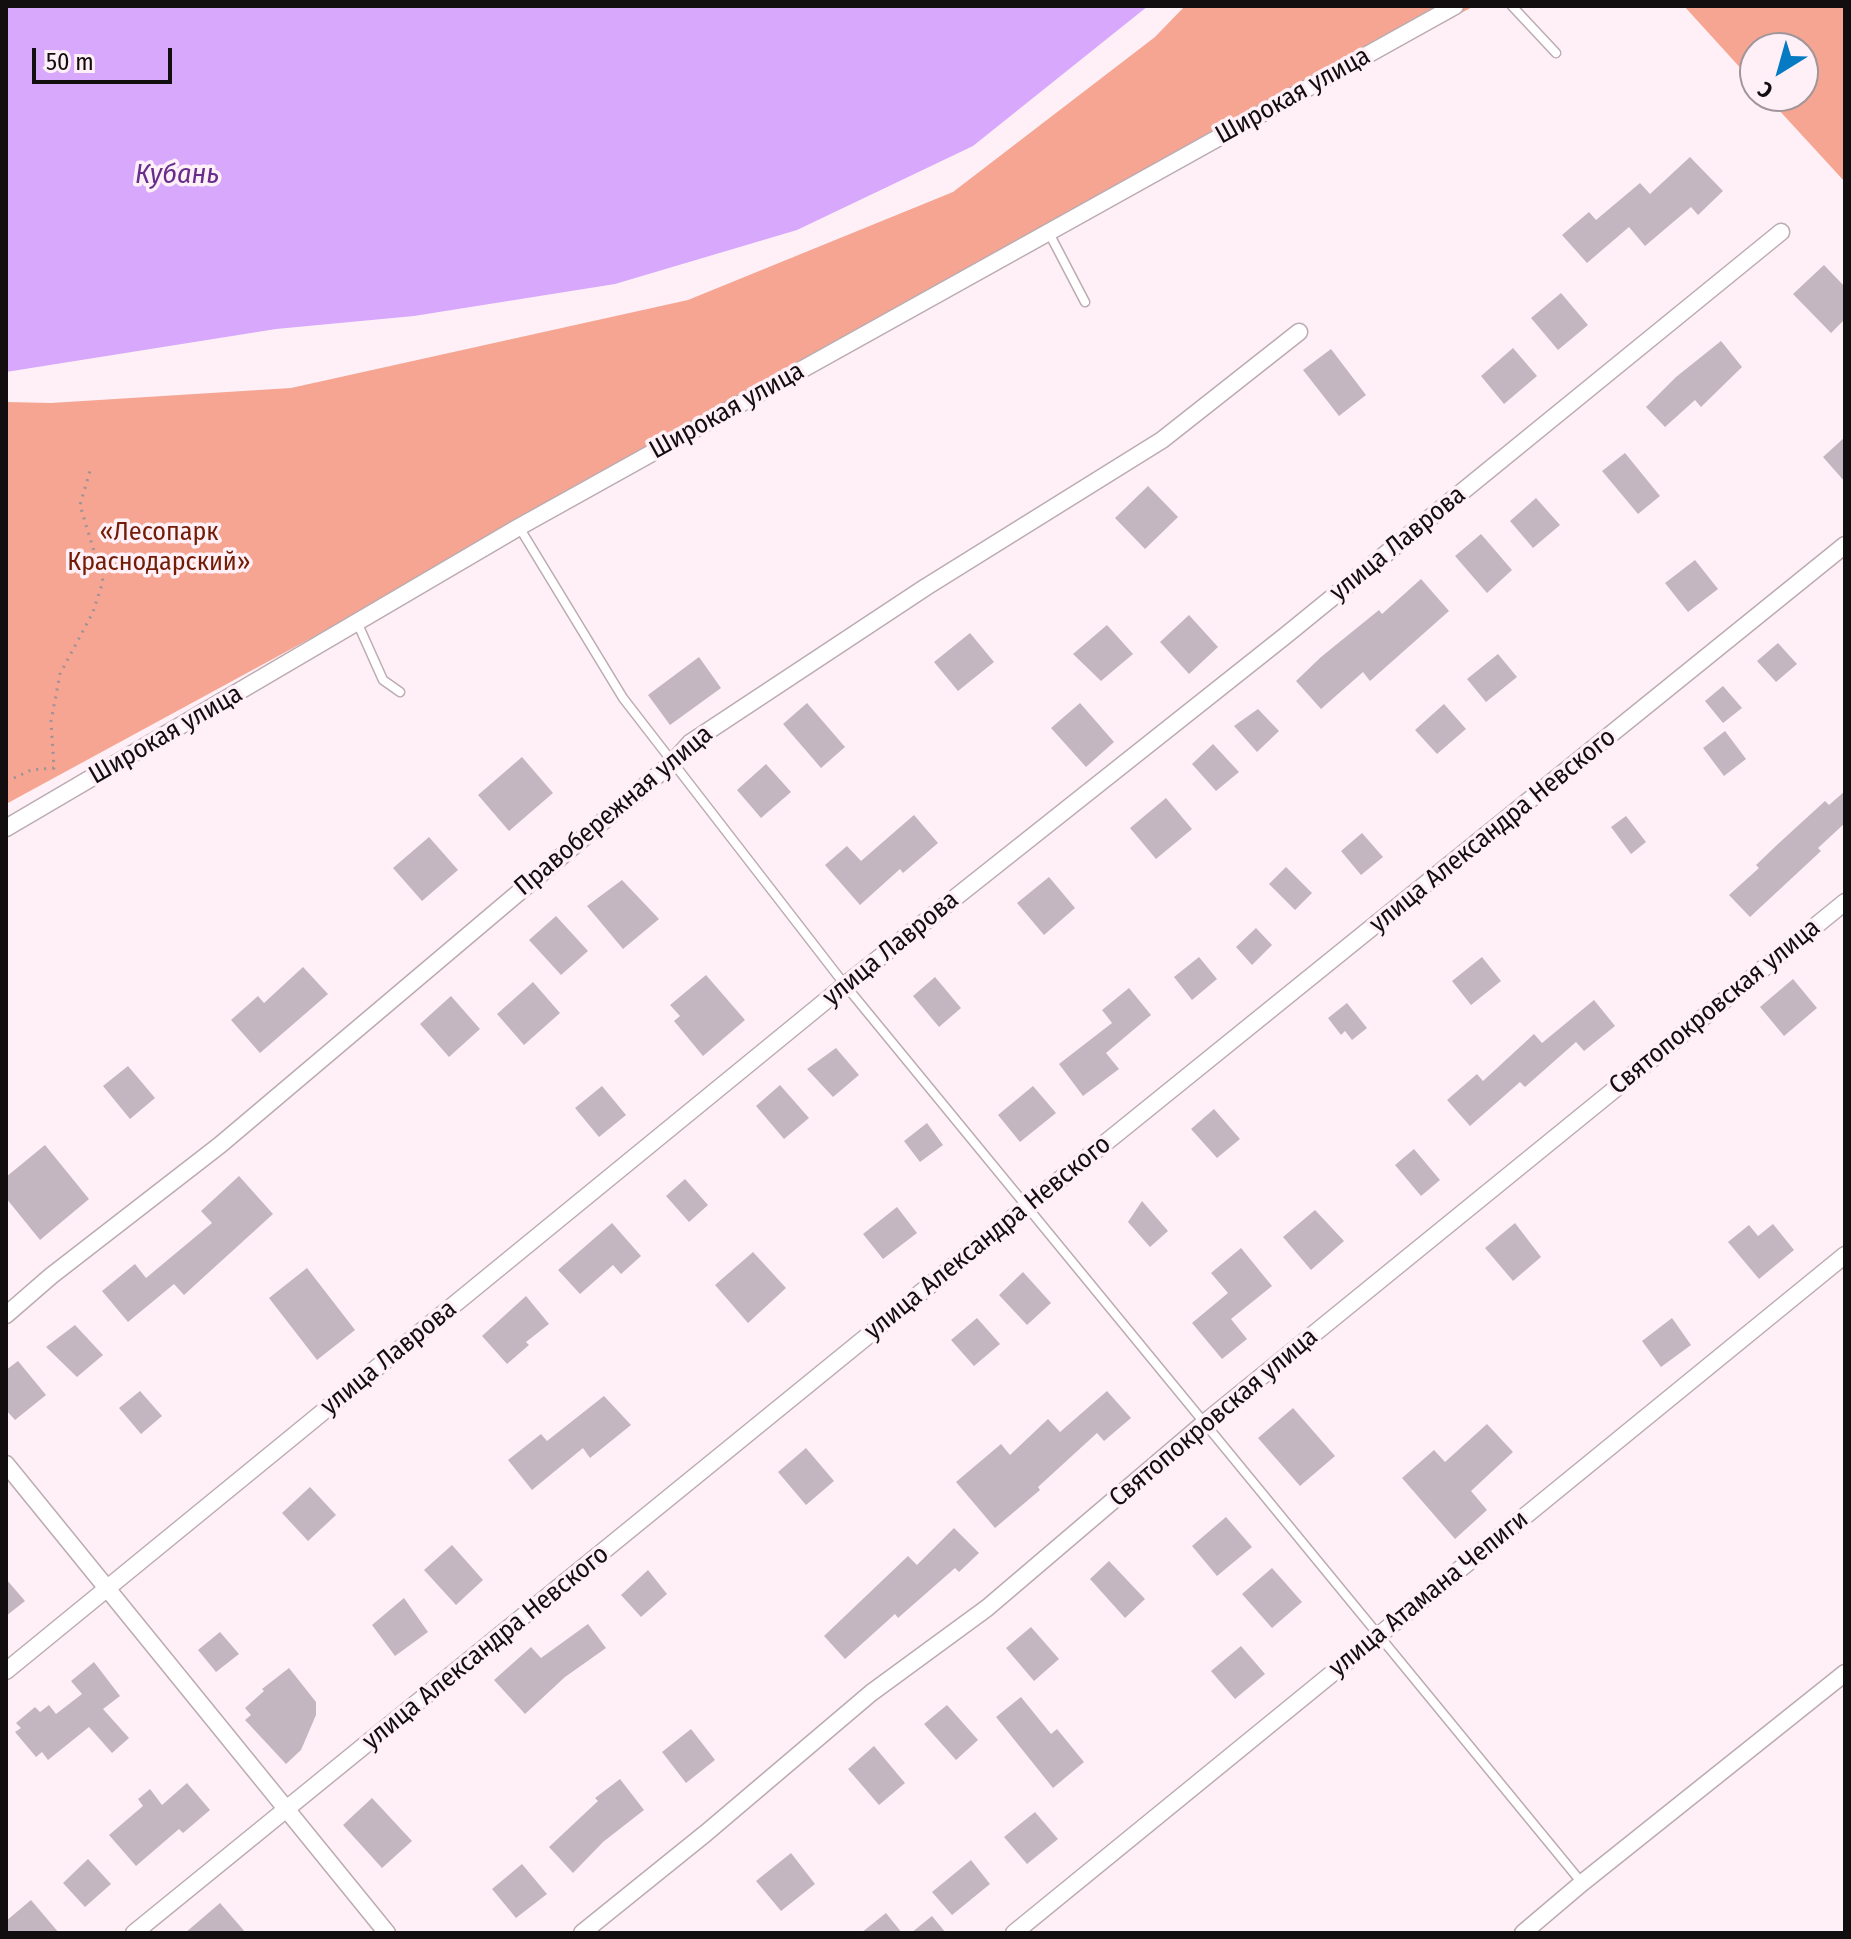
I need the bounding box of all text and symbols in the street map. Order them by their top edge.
scale bar [36,32,176,82]
north arrow [1739,32,1819,112]
street label: Широкая улица [1210,41,1376,151]
text: 50 m [46,48,94,76]
text: С [1753,76,1778,104]
water label: Кубань [135,158,219,192]
street label: Широкая улица [644,356,810,466]
street label: улица Лаврова [1324,480,1472,608]
park label: «Лесопарк Краснодарский» [67,517,251,578]
street label: Широкая улица [84,679,248,791]
street label: Правобережная улица [509,719,719,903]
street label: улица Александра Невского [1364,722,1622,940]
street label: улица Лаврова [817,885,965,1013]
street label: Святопокровская улица [1603,912,1827,1102]
street label: улица Александра Невского [859,1129,1117,1347]
street label: улица Лаврова [315,1294,463,1422]
street label: Святопокровская улица [1104,1322,1324,1514]
street label: улица Атамана Чепиги [1323,1504,1535,1684]
street label: улица Александра Невского [357,1539,615,1757]

